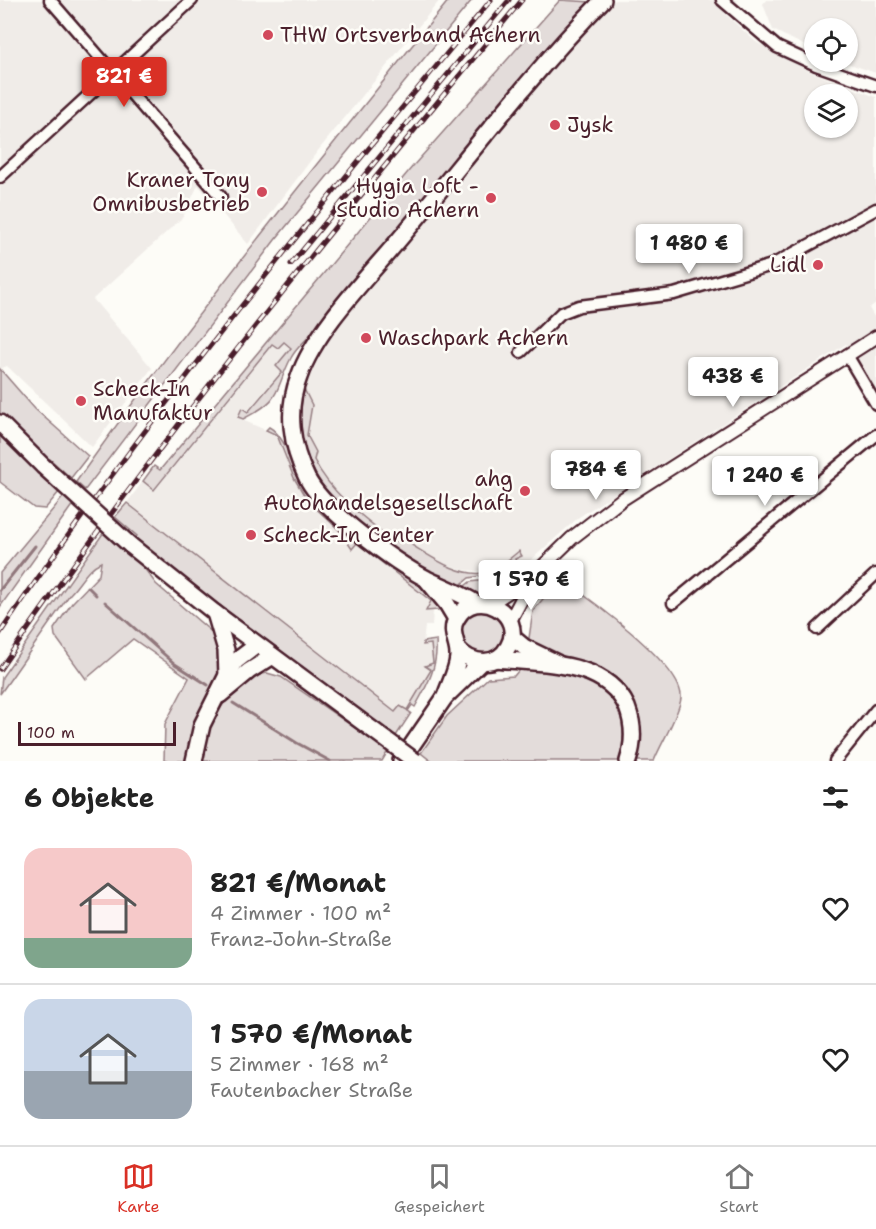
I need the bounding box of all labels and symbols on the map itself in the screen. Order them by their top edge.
place label: THW Ortsverband Achern [280,21,540,49]
marker: THW Ortsverband Achern [261,28,275,42]
pin: 821 € [82,57,166,108]
place label: Jysk [567,111,614,139]
marker: Jysk [548,118,562,132]
place label: Kraner Tony Omnibusbetrieb [92,166,250,218]
place label: Hygia Loft - Studio Achern [336,172,479,224]
marker: Kraner Tony Omnibusbetrieb [255,185,269,199]
marker: Hygia Loft - Studio Achern [484,191,498,205]
pin: 1 480 € [634,224,744,275]
place label: Lidl [770,251,807,279]
marker: Lidl [811,258,825,272]
place label: Waschpark Achern [378,324,568,352]
marker: Waschpark Achern [359,331,373,345]
pin: 438 € [691,357,775,408]
place label: Scheck-In Manufaktur [93,375,213,427]
marker: Scheck-In Manufaktur [74,394,88,408]
pin: 784 € [554,450,638,501]
pin: 1 240 € [710,456,820,507]
place label: ahg Autohandelsgesellschaft [263,465,513,517]
marker: ahg Autohandelsgesellschaft [518,484,532,498]
place label: Scheck-In Center [263,521,434,549]
marker: Scheck-In Center [244,528,258,542]
pin: 1 570 € [476,560,586,611]
scale bar [18,719,176,746]

